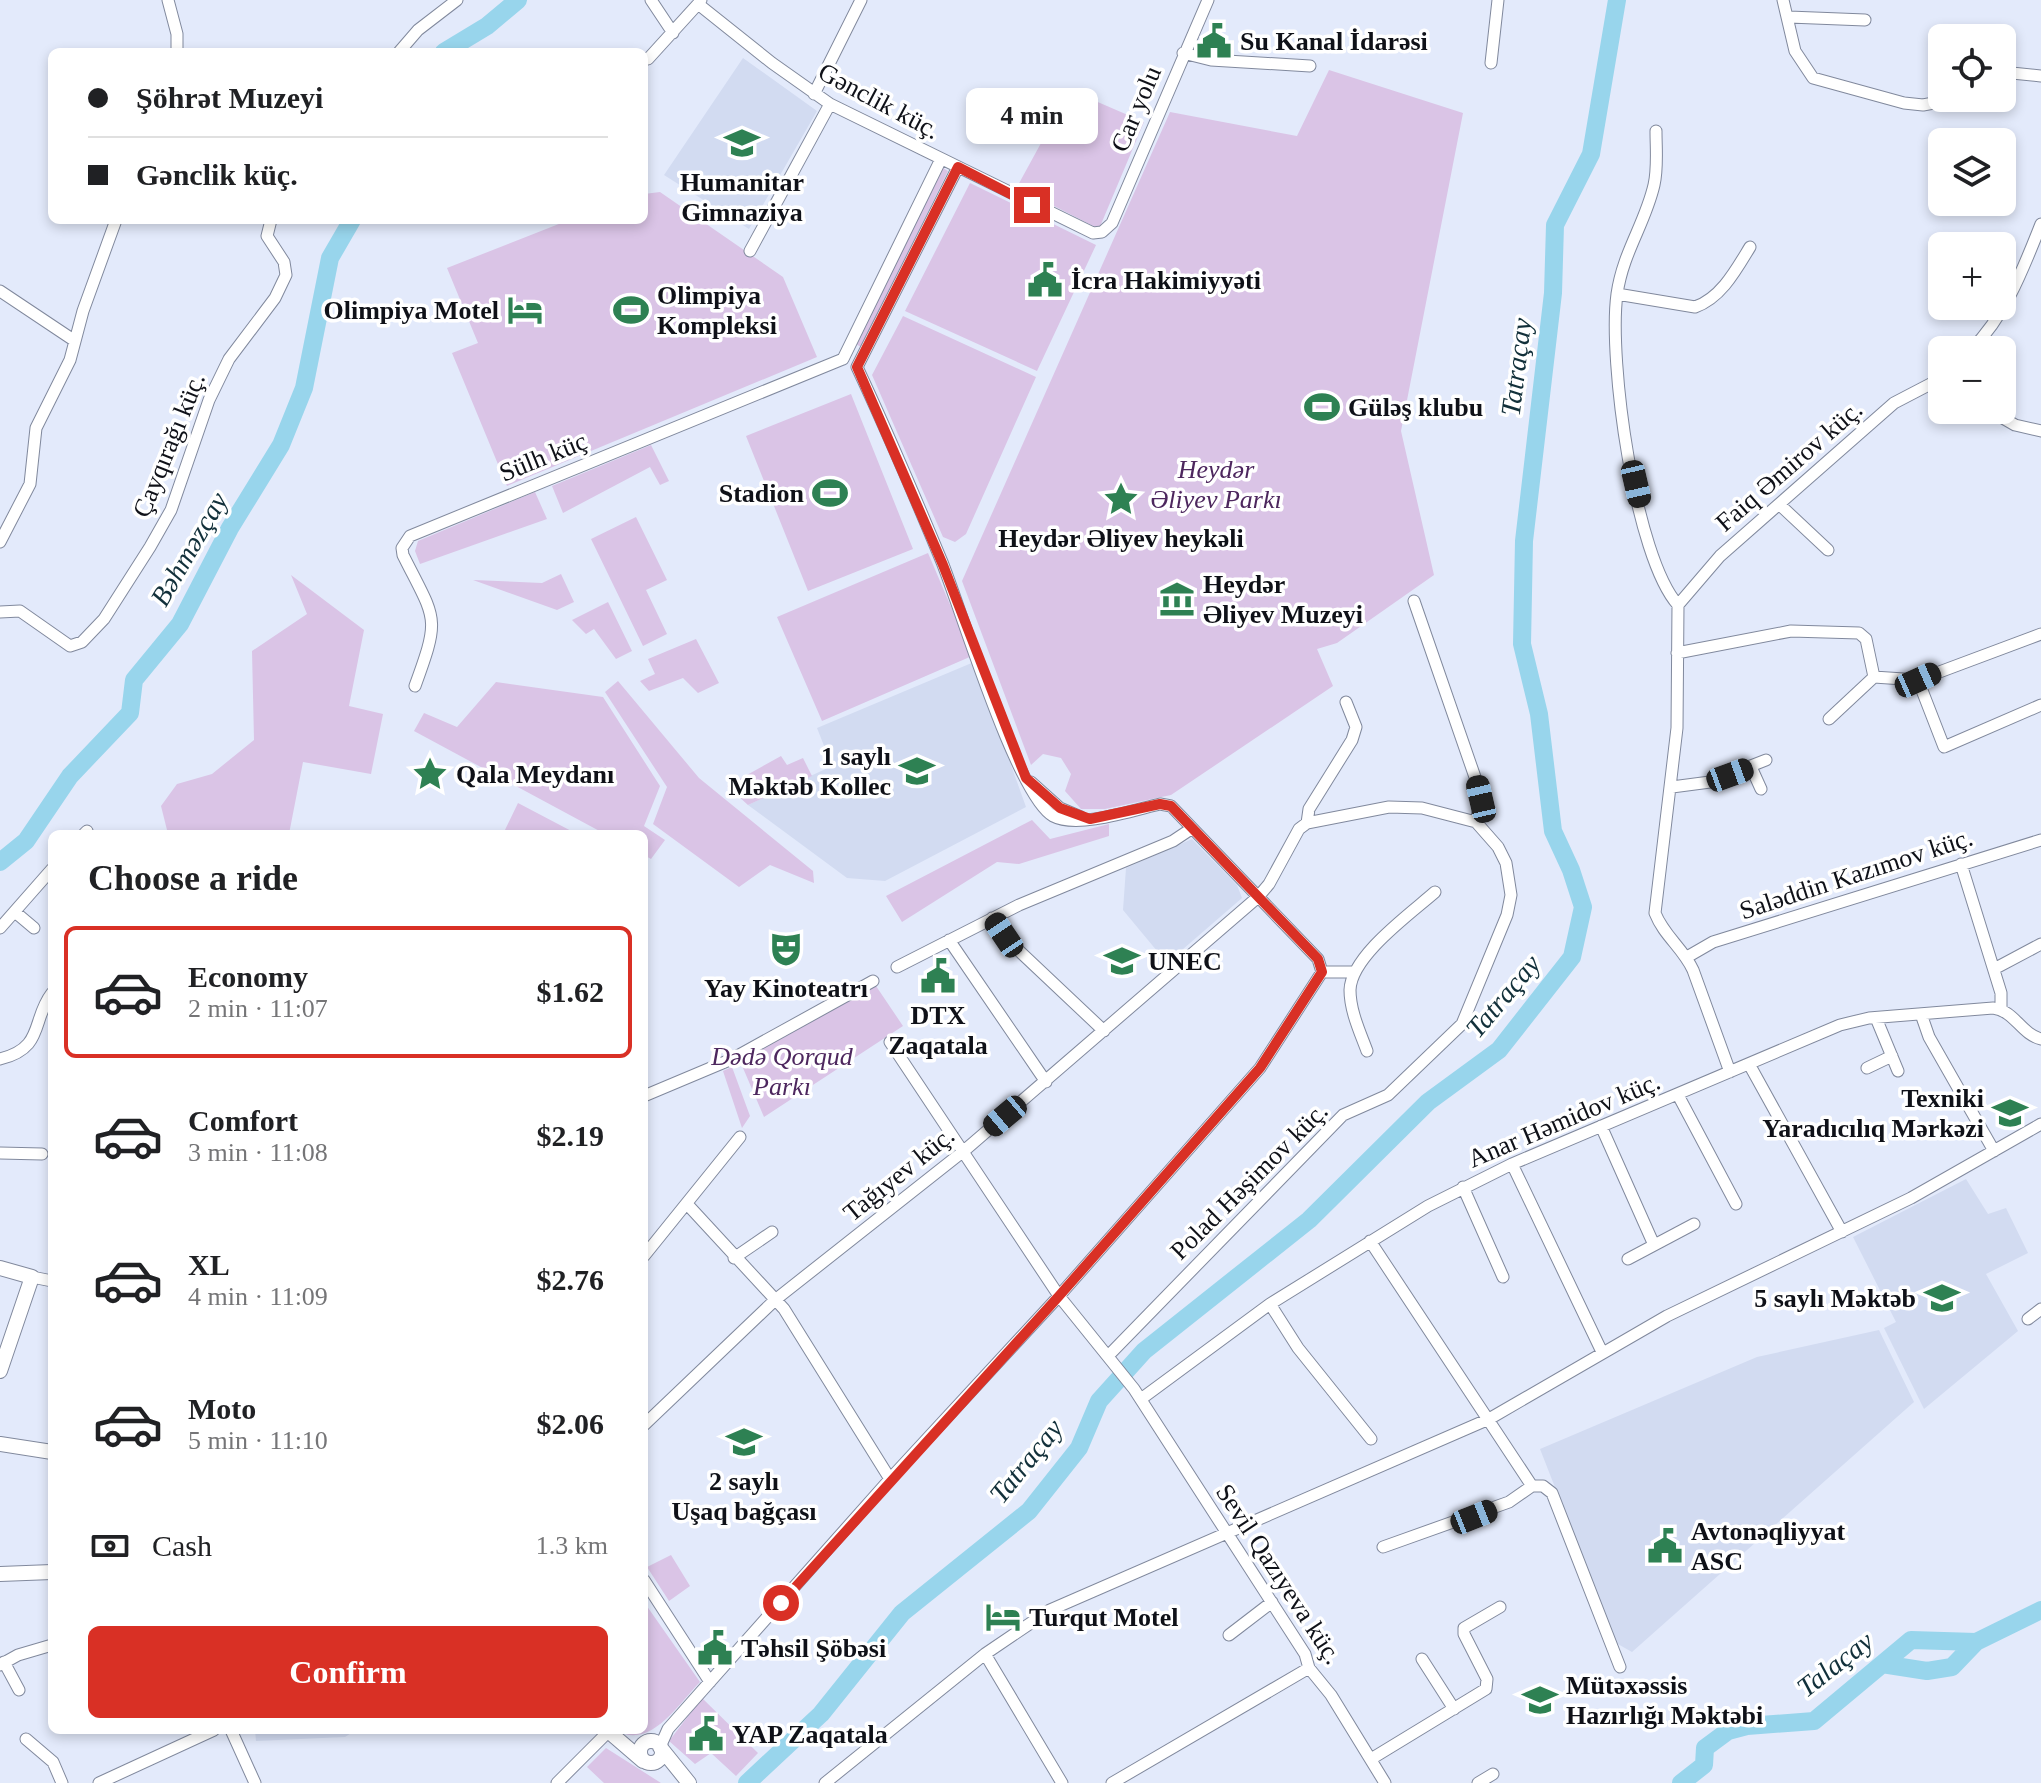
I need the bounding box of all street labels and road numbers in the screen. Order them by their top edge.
street label: Gənclik küç. [814,57,944,145]
street label: Car yolu [1105,62,1167,156]
street label: Çayqırağı küç. [127,369,211,521]
street label: Faiq Əmirov küç. [1710,395,1868,537]
street label: Sülh küç [495,426,591,488]
street label: Saləddin Kazımov küç. [1736,823,1976,925]
street label: Anar Həmidov küç. [1464,1066,1664,1174]
street label: Polad Həşimov küç. [1164,1096,1334,1266]
street label: Tağıyev küç. [838,1121,960,1227]
street label: Sevil Qazıyeva küç. [1210,1479,1348,1669]

